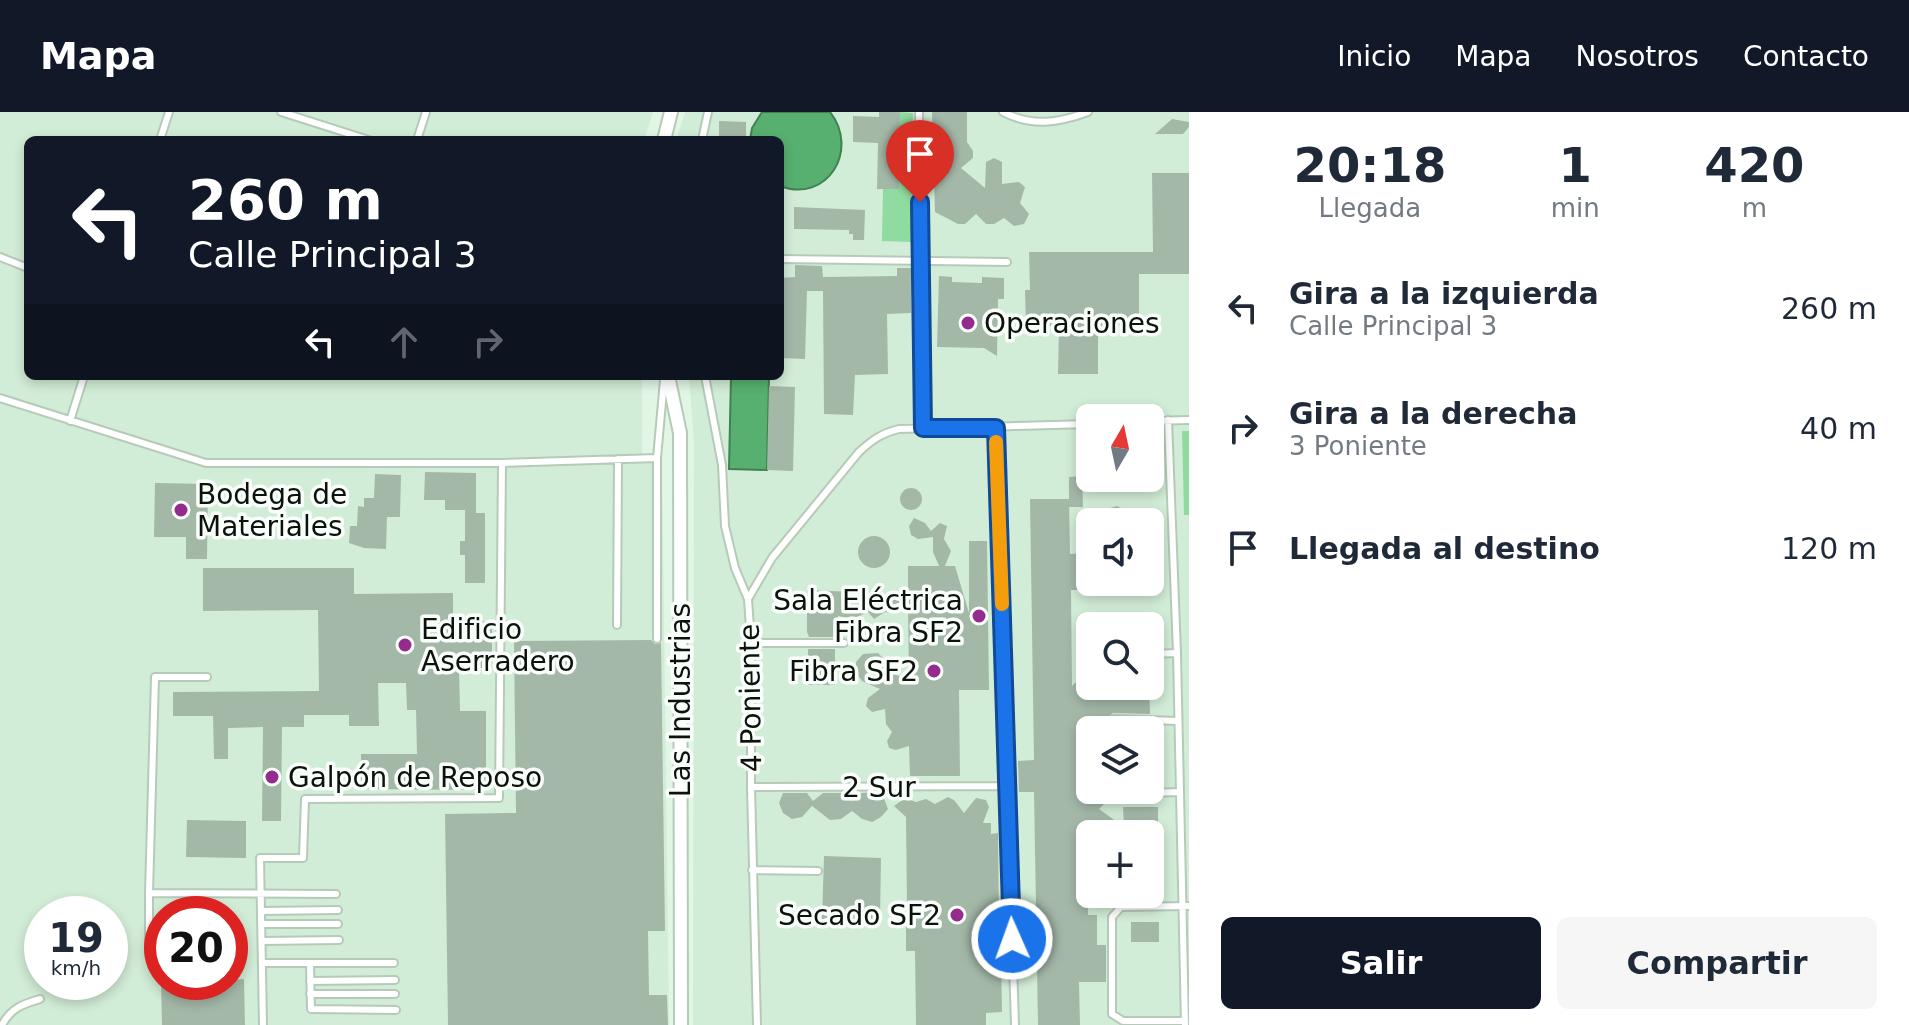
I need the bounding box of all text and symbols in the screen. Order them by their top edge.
text: Mapa [40,34,156,78]
text: Inicio [1337,40,1411,73]
text: Mapa [1455,40,1532,73]
text: Nosotros [1576,40,1699,73]
text: Contacto [1743,40,1869,73]
pin [886,120,954,202]
icon: arrive [898,132,942,176]
text: 20:18 [1293,137,1446,193]
text: 1 [1559,137,1592,193]
text: 420 [1704,137,1804,193]
text: 260 m [188,167,383,232]
icon: left [56,168,160,272]
text: Llegada [1319,193,1421,223]
text: min [1551,193,1600,223]
text: m [1742,193,1767,223]
text: Calle Principal 3 [188,234,477,275]
text: Gira a la izquierda [1289,276,1599,311]
icon: left [1221,286,1265,330]
text: 260 m [1781,291,1877,326]
place label: Operaciones [984,307,1160,340]
text: Calle Principal 3 [1289,311,1497,341]
marker: Operaciones [959,314,977,332]
icon: left [298,320,342,364]
icon: ahead [382,320,426,364]
icon: right [466,320,510,364]
text: Gira a la derecha [1289,396,1577,431]
north arrow [1076,404,1164,492]
map controls [1076,404,1164,908]
icon: right [1221,406,1265,450]
text: 40 m [1800,411,1877,446]
text: 3 Poniente [1289,431,1427,461]
place label: Bodega de Materiales [197,478,347,543]
marker: Bodega de Materiales [172,501,190,519]
button: sound [1076,508,1164,596]
icon: arrive [1221,526,1265,570]
text: Llegada al destino [1289,531,1600,566]
text: 120 m [1781,531,1877,566]
place label: Sala Eléctrica Fibra SF2 [773,584,963,649]
street label: Las Industrias [664,603,697,797]
marker: Sala Eléctrica Fibra SF2 [970,607,988,625]
button: search [1076,612,1164,700]
place label: Edificio Aserradero [421,613,575,678]
street label: 4 Poniente [733,623,768,772]
marker: Edificio Aserradero [396,636,414,654]
place label: Fibra SF2 [789,655,918,688]
marker: Fibra SF2 [925,662,943,680]
button: layers [1076,716,1164,804]
place label: Galpón de Reposo [288,761,542,794]
marker: Galpón de Reposo [263,768,281,786]
street label: 2 Sur [842,771,916,804]
button: + [1076,820,1164,908]
speed limit sign: 20 [144,896,248,1000]
position arrow [970,897,1054,981]
place label: Secado SF2 [778,899,941,932]
marker: Secado SF2 [948,906,966,924]
text: 19 [48,915,104,961]
button: Salir [1221,917,1541,1009]
button: Compartir [1557,917,1877,1009]
text: km/h [51,956,101,980]

